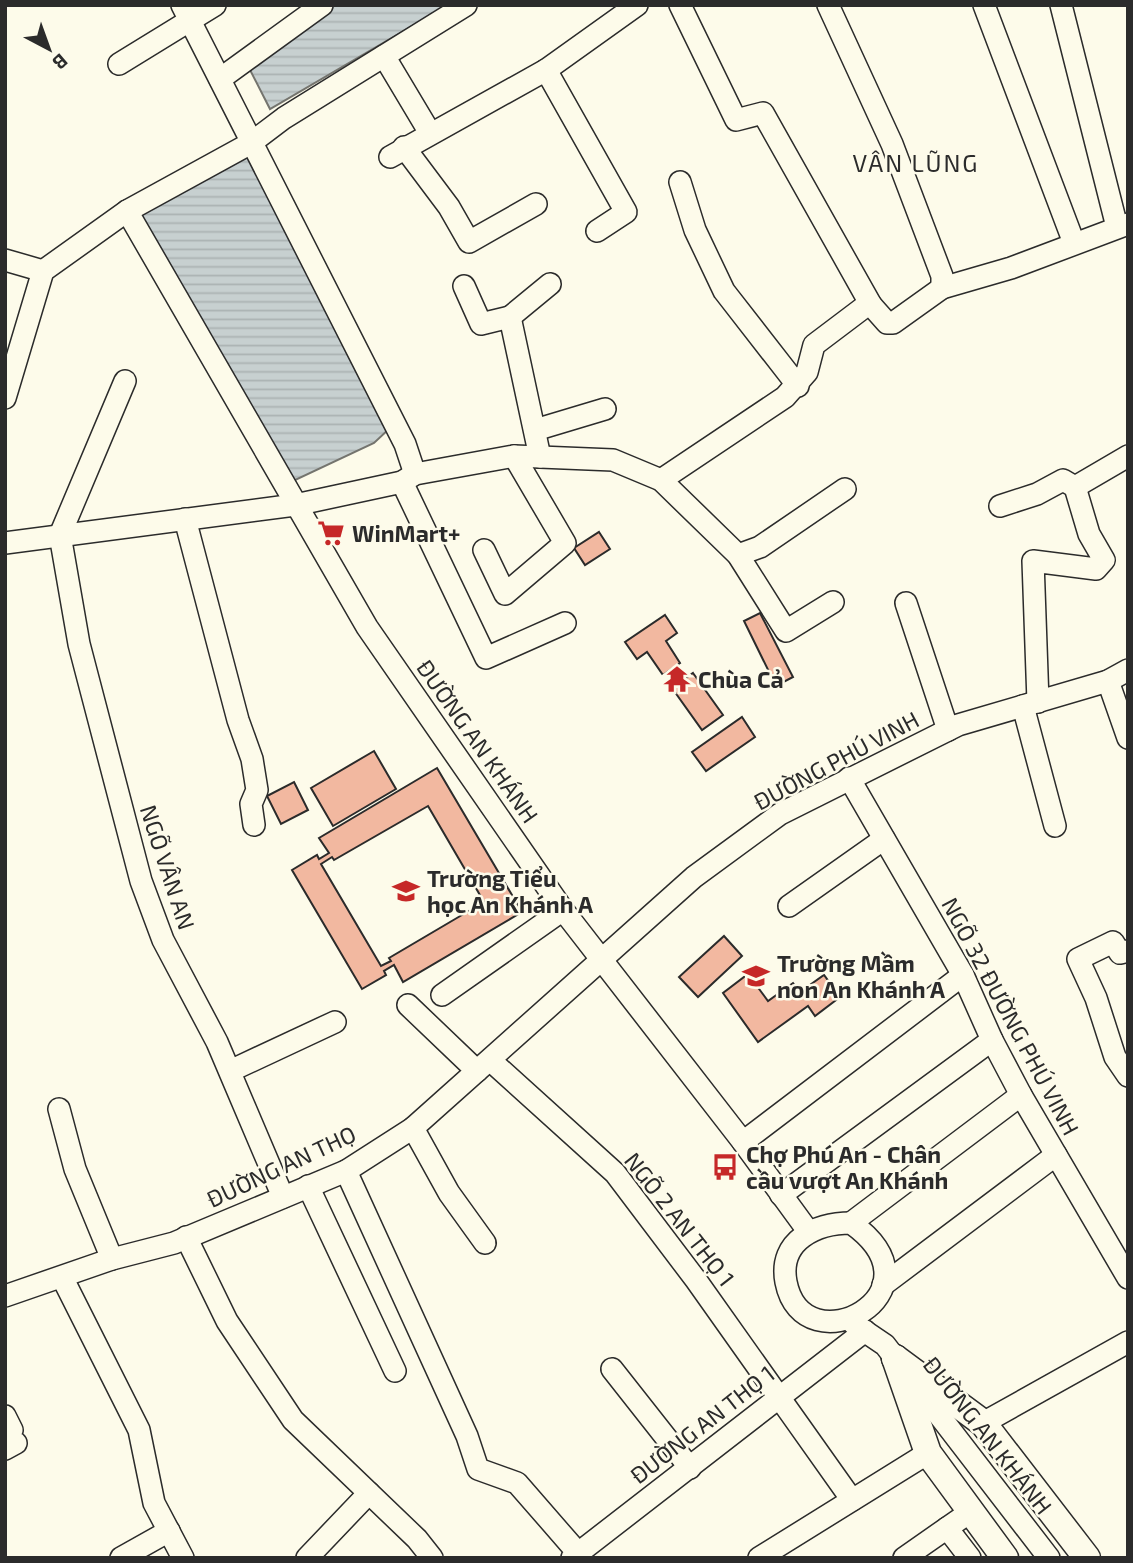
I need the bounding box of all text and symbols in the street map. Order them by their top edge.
north arrow [14,14,84,84]
text: B [48,50,73,75]
district label: VÂN LŨNG [853,148,979,177]
supermarket icon: WinMart+ [316,518,346,548]
place label: WinMart+ [352,519,460,547]
street label: ĐƯỜNG AN KHÁNH [411,654,545,828]
temple icon: Chùa Cả [662,664,692,694]
place label: Chùa Cả [698,665,784,693]
street label: ĐƯỜNG PHÚ VINH [749,705,923,815]
street label: NGÕ VÂN AN [135,801,201,933]
place label: Trường Tiểu học An Khánh A [427,864,593,918]
school or university icon: Trường Tiểu học An Khánh A [391,876,421,906]
street label: NGÕ 32 ĐƯỜNG PHÚ VINH [936,892,1086,1140]
place label: Trường Mầm non An Khánh A [777,949,945,1003]
school or university icon: Trường Mầm non An Khánh A [741,961,771,991]
street label: ĐƯỜNG AN THỌ [202,1119,360,1213]
place label: Chợ Phú An - Chân cầu vượt An Khánh [746,1140,948,1194]
street label: NGÕ 2 AN THỌ 1 [619,1146,741,1292]
bus stop icon: Chợ Phú An - Chân cầu vượt An Khánh [710,1152,740,1182]
street label: ĐƯỜNG AN KHÁNH [918,1351,1058,1519]
street label: ĐƯỜNG AN THỌ 1 [624,1359,780,1489]

